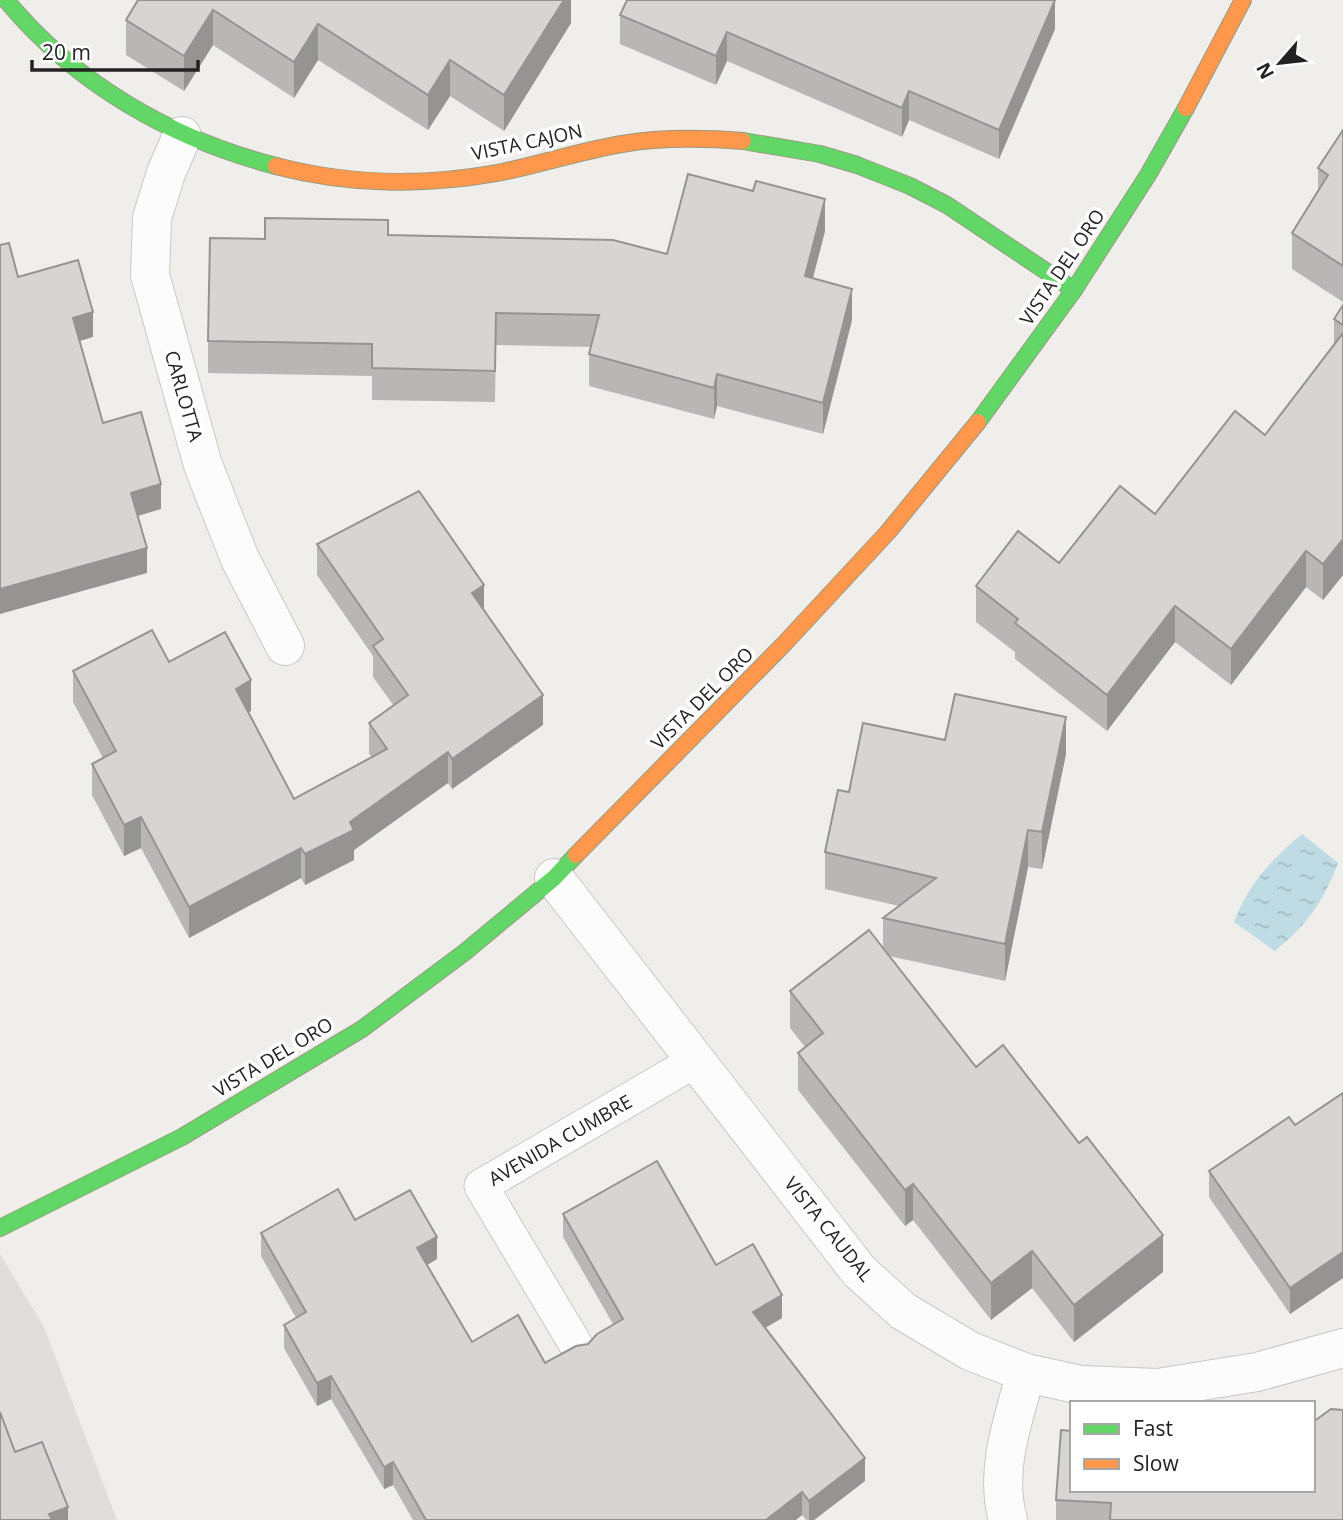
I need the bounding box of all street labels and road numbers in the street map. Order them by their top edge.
street label: VISTA CAJON [469,118,585,166]
street label: VISTA DEL ORO [1013,204,1111,330]
street label: CARLOTTA [159,348,209,444]
street label: VISTA DEL ORO [645,641,759,755]
street label: VISTA DEL ORO [208,1011,338,1103]
street label: AVENIDA CUMBRE [483,1088,637,1192]
street label: VISTA CAUDAL [779,1171,879,1287]

